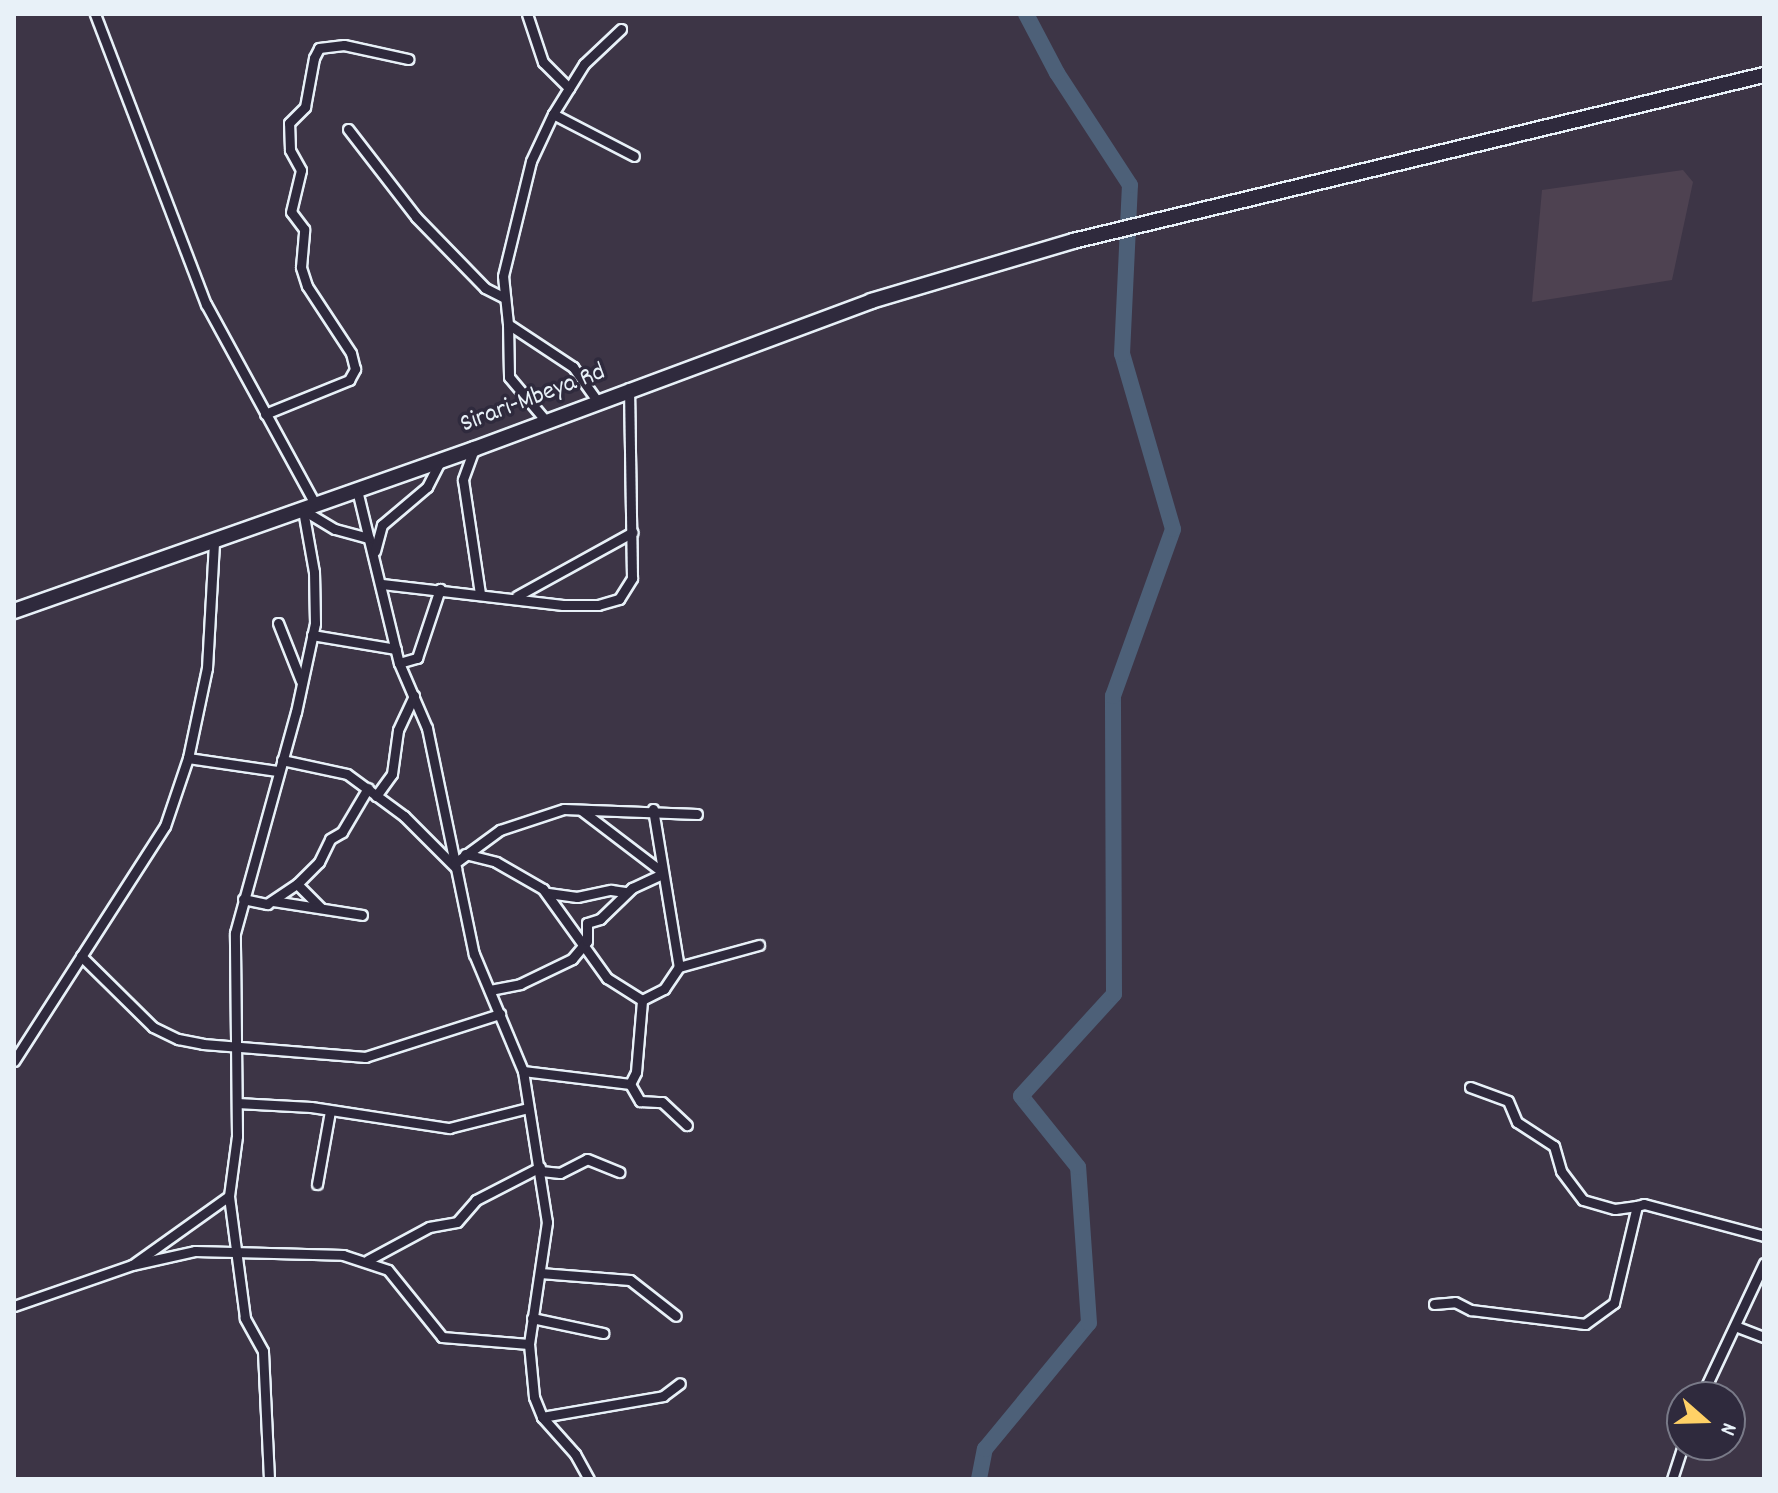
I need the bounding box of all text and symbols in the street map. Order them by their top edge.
street label: Sirari-Mbeya Rd [456,357,610,441]
north arrow [1666,1381,1746,1461]
text: N [1711,1418,1744,1439]

